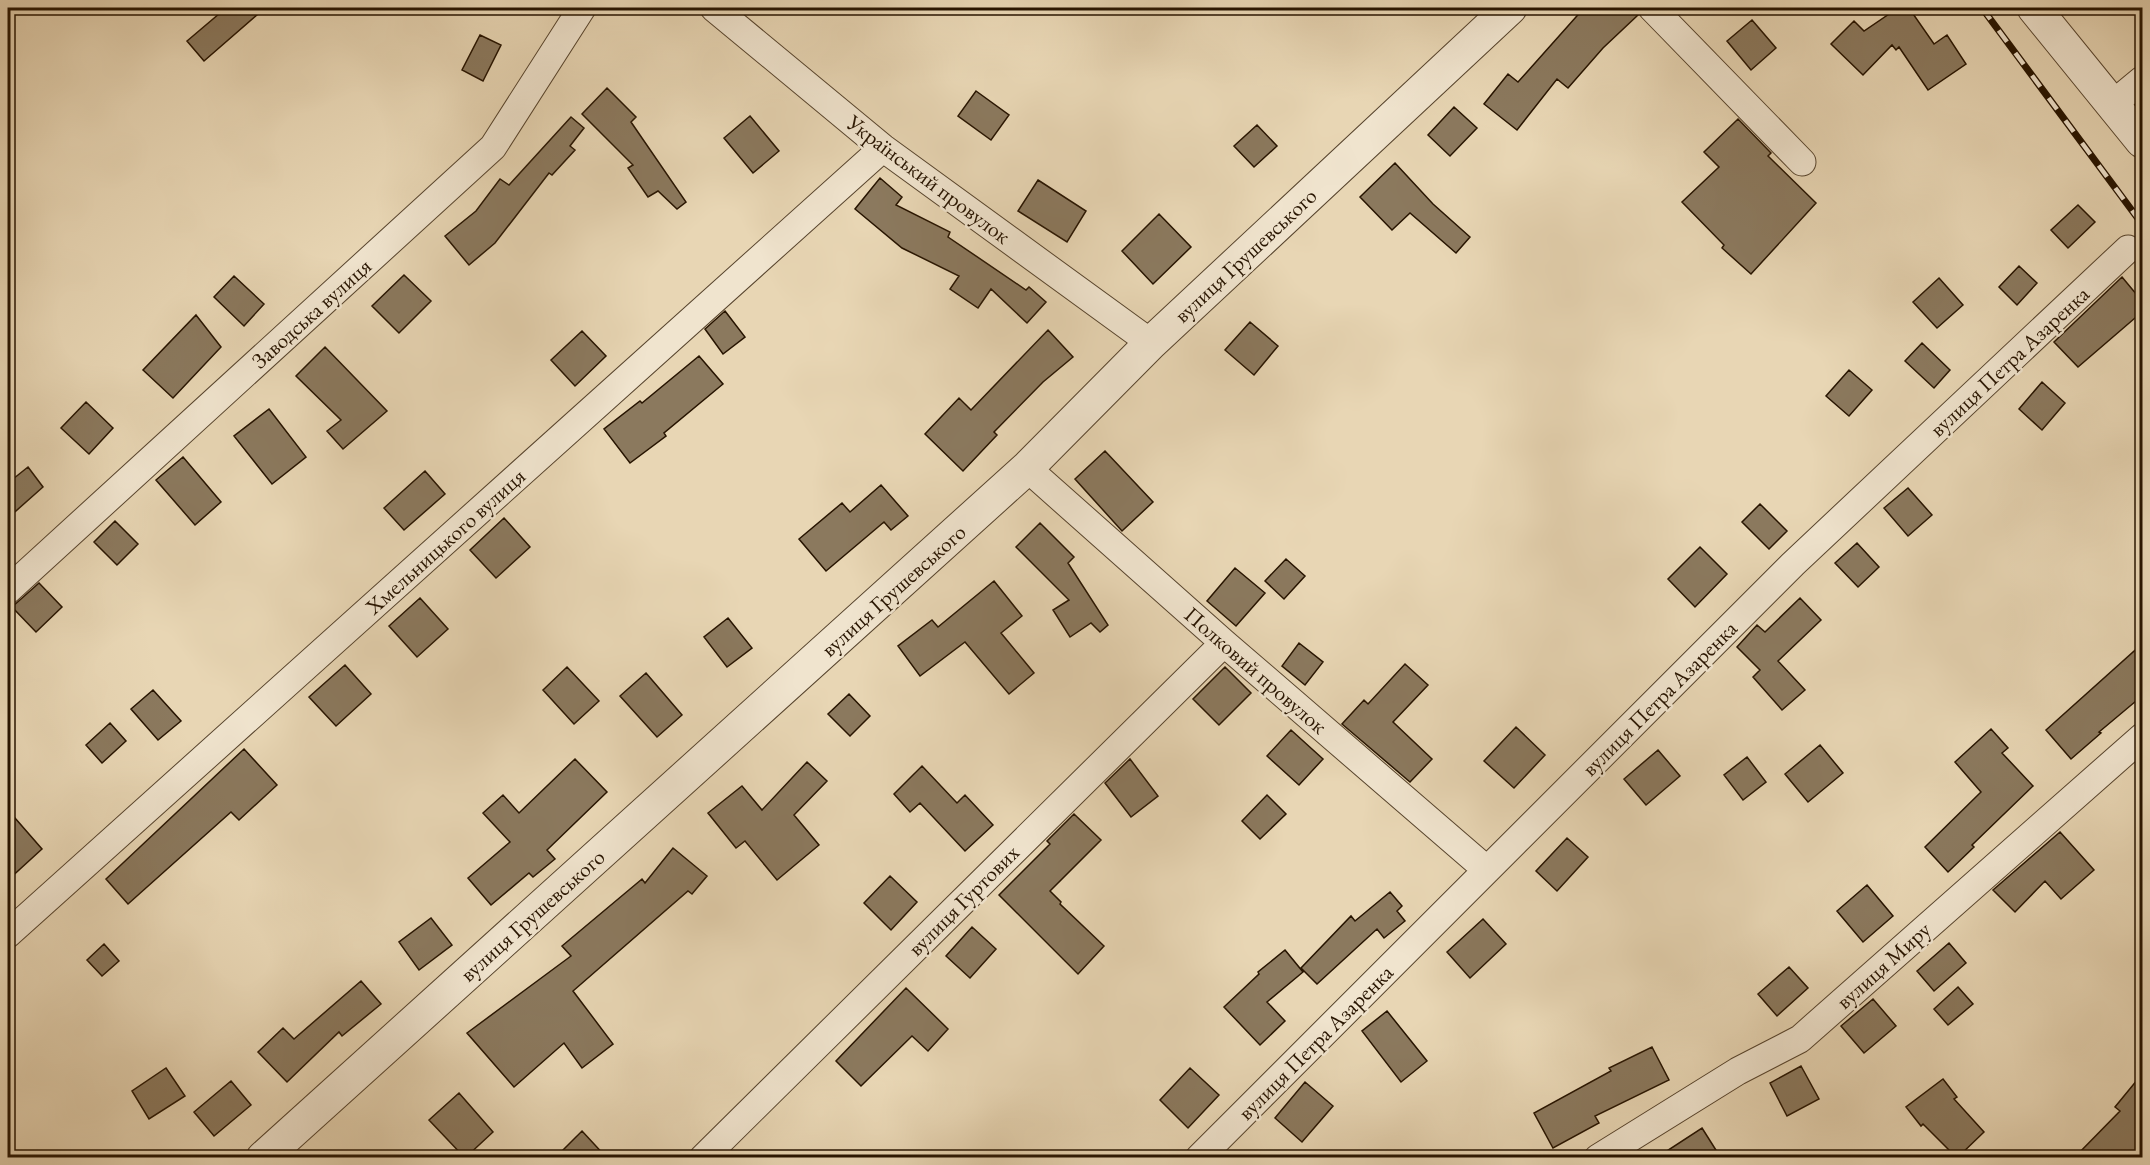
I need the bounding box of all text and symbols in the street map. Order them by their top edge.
street label: Український провулок [840,108,1017,251]
street label: вулиця Грушевського [1168,181,1323,329]
street label: Заводська вулиця [245,252,378,375]
street label: вулиця Петра Азаренка [1923,279,2096,443]
street label: Хмельницького вулиця [359,462,531,622]
street label: вулиця Грушевського [815,517,972,663]
street label: Полковий провулок [1178,600,1334,741]
street label: вулиця Петра Азаренка [1575,614,1744,782]
street label: вулиця Гуртових [901,838,1026,962]
street label: вулиця Грушевського [454,842,611,988]
street label: вулиця Миру [1830,915,1937,1016]
street label: вулиця Петра Азаренка [1231,958,1400,1126]

